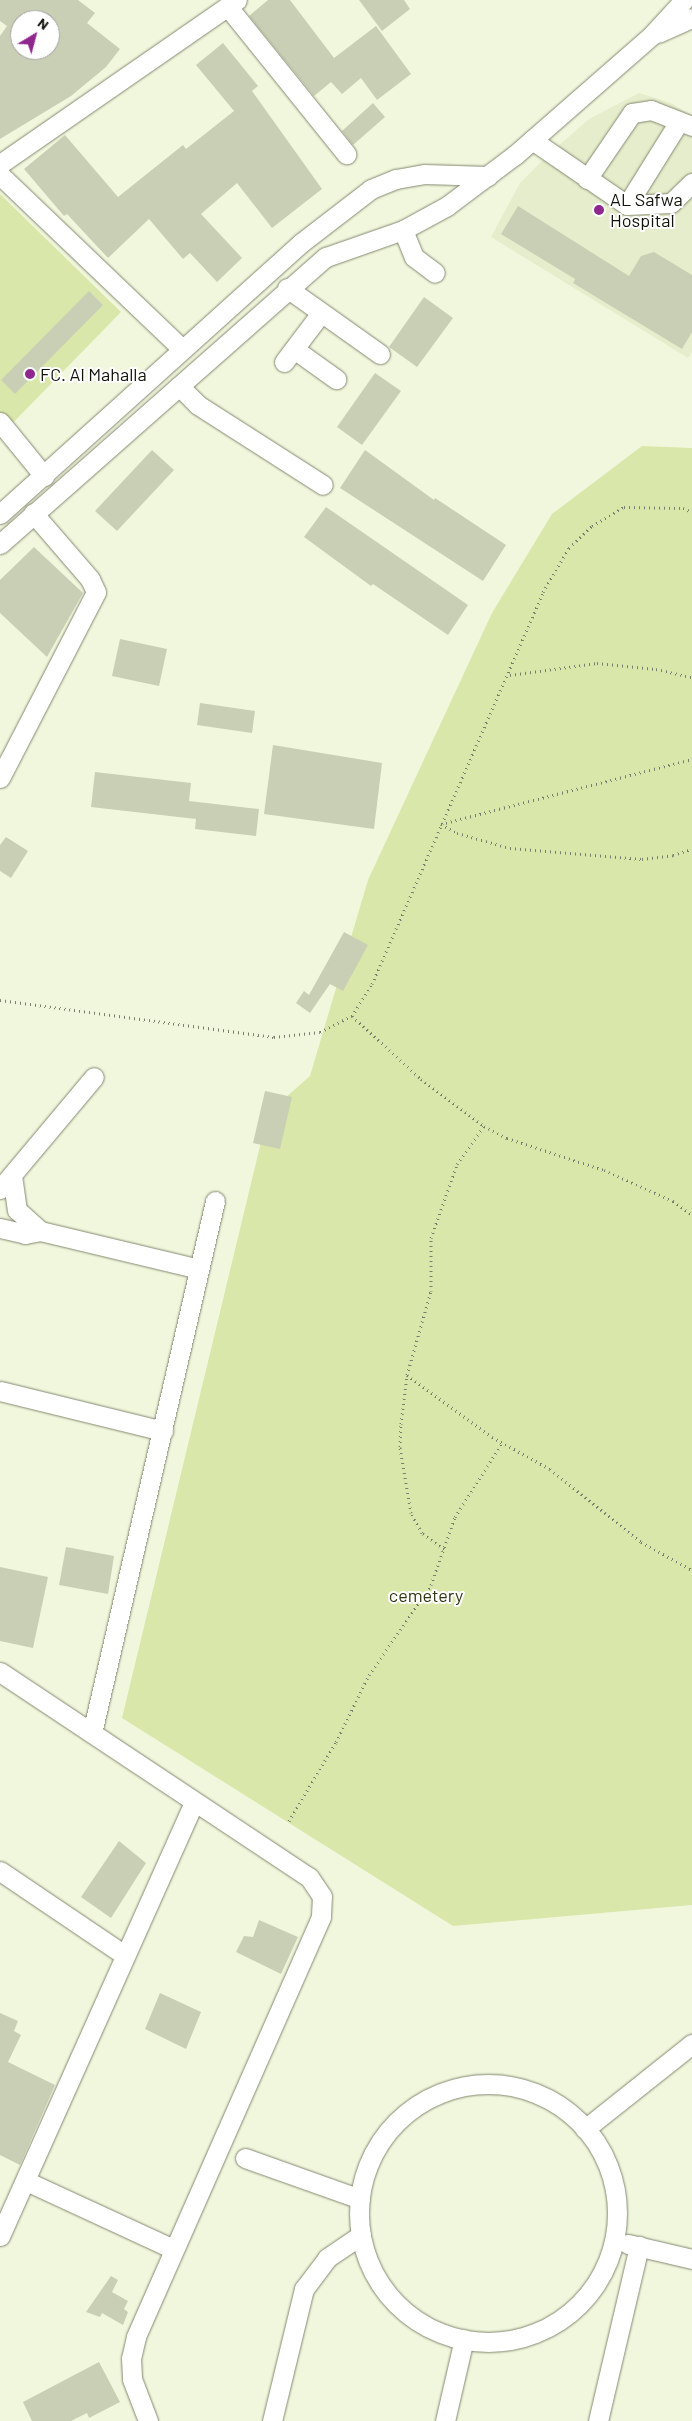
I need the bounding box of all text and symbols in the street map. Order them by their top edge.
north arrow [10,10,60,60]
text: N [35,14,53,33]
place label: AL Safwa Hospital [610,189,683,232]
marker: AL Safwa Hospital [592,203,606,217]
place label: FC. Al Mahalla [40,363,147,385]
marker: FC. Al Mahalla [24,368,36,380]
park label: cemetery [389,1584,463,1606]

